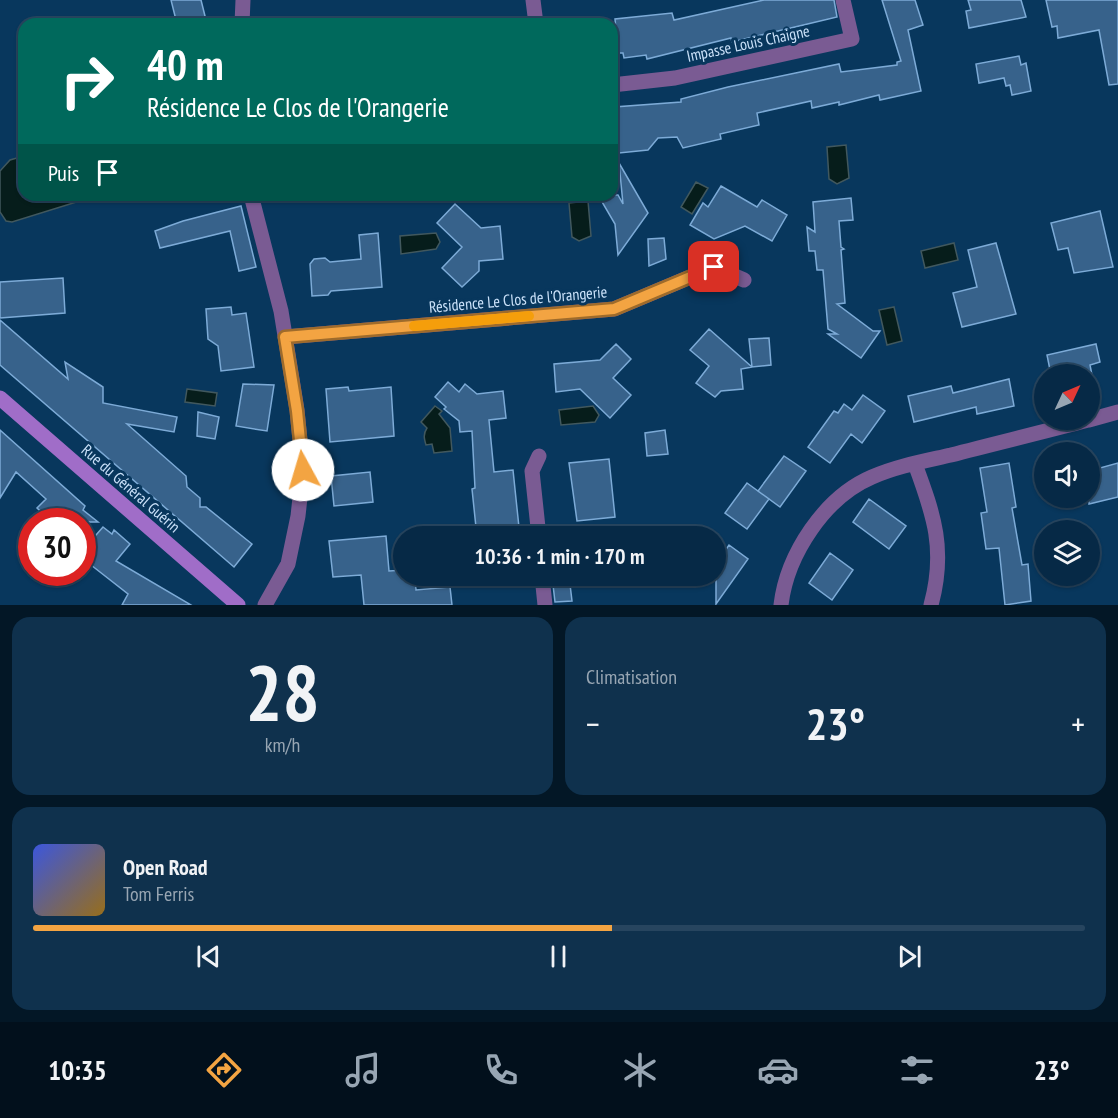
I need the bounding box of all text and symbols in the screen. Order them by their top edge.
street label: Impasse Louis Chaigne [685,20,811,66]
text: 40 m [147,37,224,92]
icon: right [48,42,126,120]
text: Résidence Le Clos de l'Orangerie [147,90,449,124]
icon: arrive [91,156,124,189]
text: Puis [48,159,79,187]
pin [688,241,739,292]
icon: arrive [697,250,730,283]
street label: Résidence Le Clos de l'Orangerie [428,281,608,317]
north arrow [1034,364,1100,430]
map controls [1034,364,1100,586]
position arrow [271,438,335,502]
street label: Rue du Général Guérin [78,440,184,536]
button: sound [1034,442,1100,508]
speed limit sign: 30 [18,508,96,586]
button: layers [1034,520,1100,586]
text: 10:36 · 1 min · 170 m [474,542,645,570]
text: 28 [245,642,320,743]
text: Climatisation [586,664,677,690]
text: 23° [806,694,865,752]
text: − [586,702,600,745]
text: + [1071,702,1085,745]
text: km/h [265,732,300,758]
text: Open Road [123,853,208,881]
text: Tom Ferris [123,881,194,907]
icon: previous [192,940,225,973]
icon: pause [542,940,575,973]
icon: next [893,940,926,973]
icon: directions [203,1049,245,1091]
icon: music [342,1049,384,1091]
icon: phone [480,1049,522,1091]
icon: climate [619,1049,661,1091]
icon: car [757,1049,799,1091]
icon: filters [896,1049,938,1091]
text: 10:35 [48,1053,107,1087]
text: 23° [1034,1053,1070,1087]

